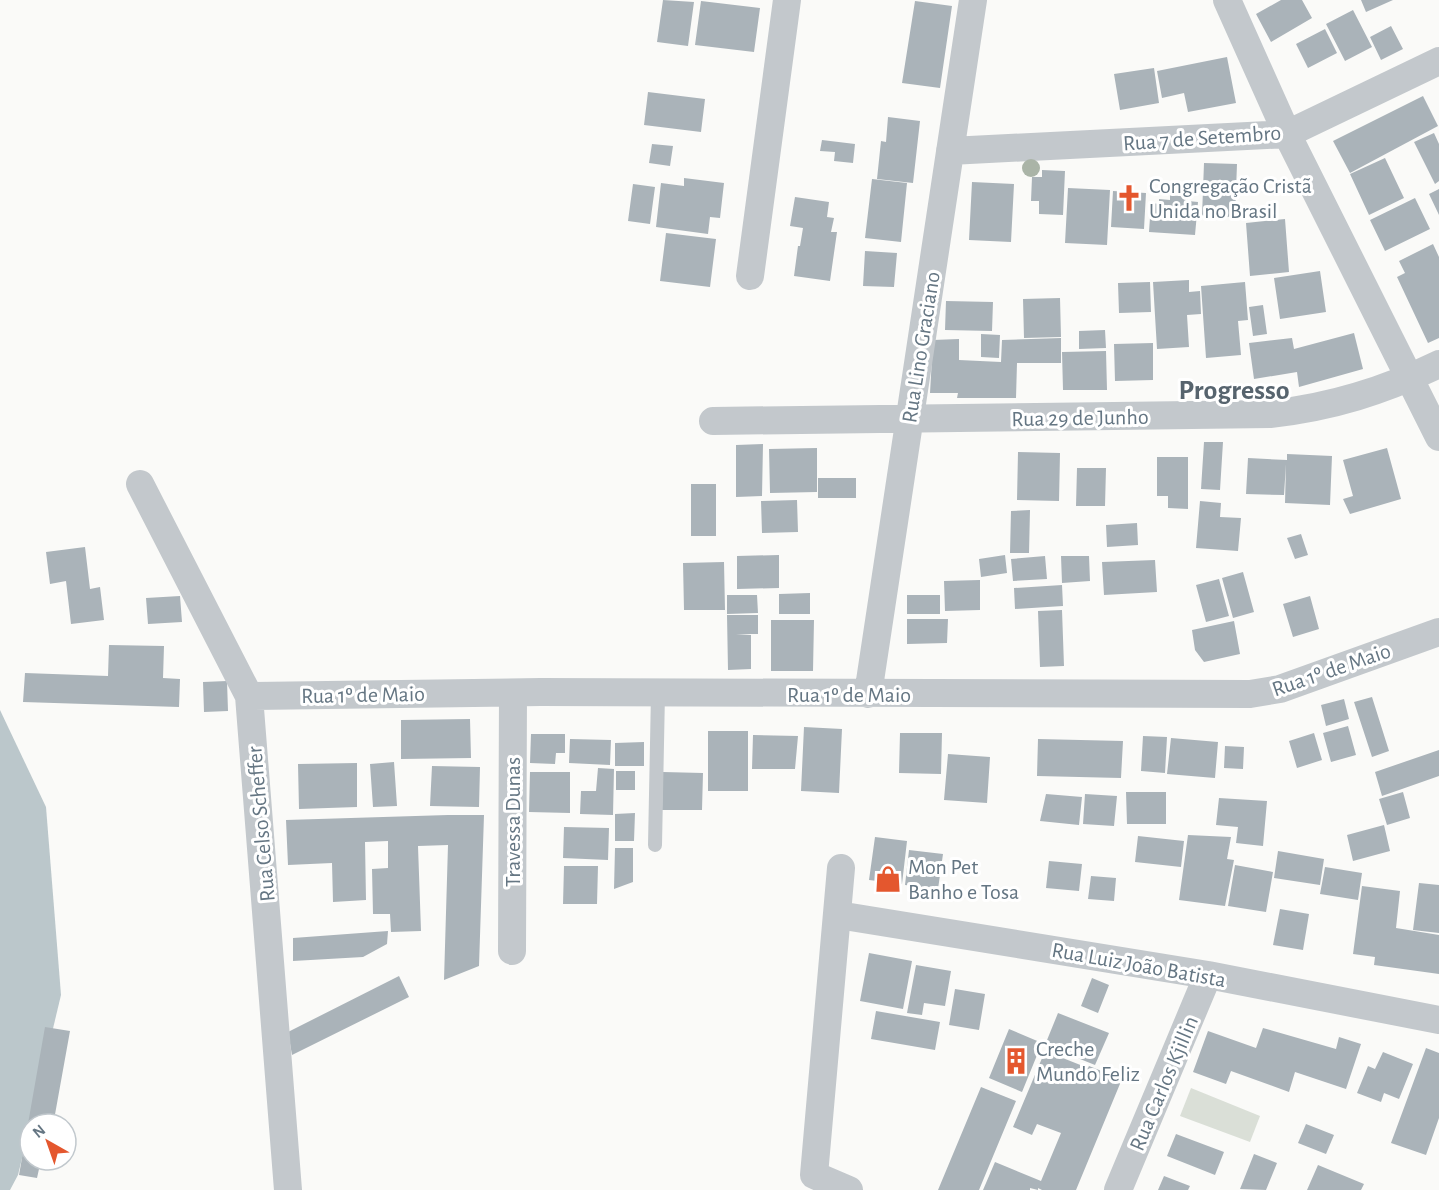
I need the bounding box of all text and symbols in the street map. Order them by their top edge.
street label: Rua 7 de Setembro [1122,122,1282,154]
place label: Congregação Cristã Unida no Brasil [1149,175,1312,222]
church icon: Congregação Cristã Unida no Brasil [1114,183,1144,213]
street label: Rua Lino Graciano [898,270,944,424]
district label: Progresso [1178,377,1290,405]
street label: Rua 29 de Junho [1011,406,1149,430]
street label: Rua 1º de Maio [1269,639,1394,701]
street label: Rua 1º de Maio [301,683,425,707]
street label: Rua 1º de Maio [787,684,911,706]
street label: Rua Celso Scheffer [243,745,279,903]
street label: Travessa Dunas [502,757,524,887]
place label: Mon Pet Banho e Tosa [908,856,1019,903]
shop icon: Mon Pet Banho e Tosa [873,864,903,894]
street label: Rua Luiz João Batista [1050,939,1228,991]
street label: Rua Carlos Kjillin [1126,1013,1202,1154]
place label: Creche Mundo Feliz [1036,1038,1140,1085]
building icon: Creche Mundo Feliz [1001,1046,1031,1076]
north arrow [18,1112,78,1172]
text: N [30,1122,48,1141]

